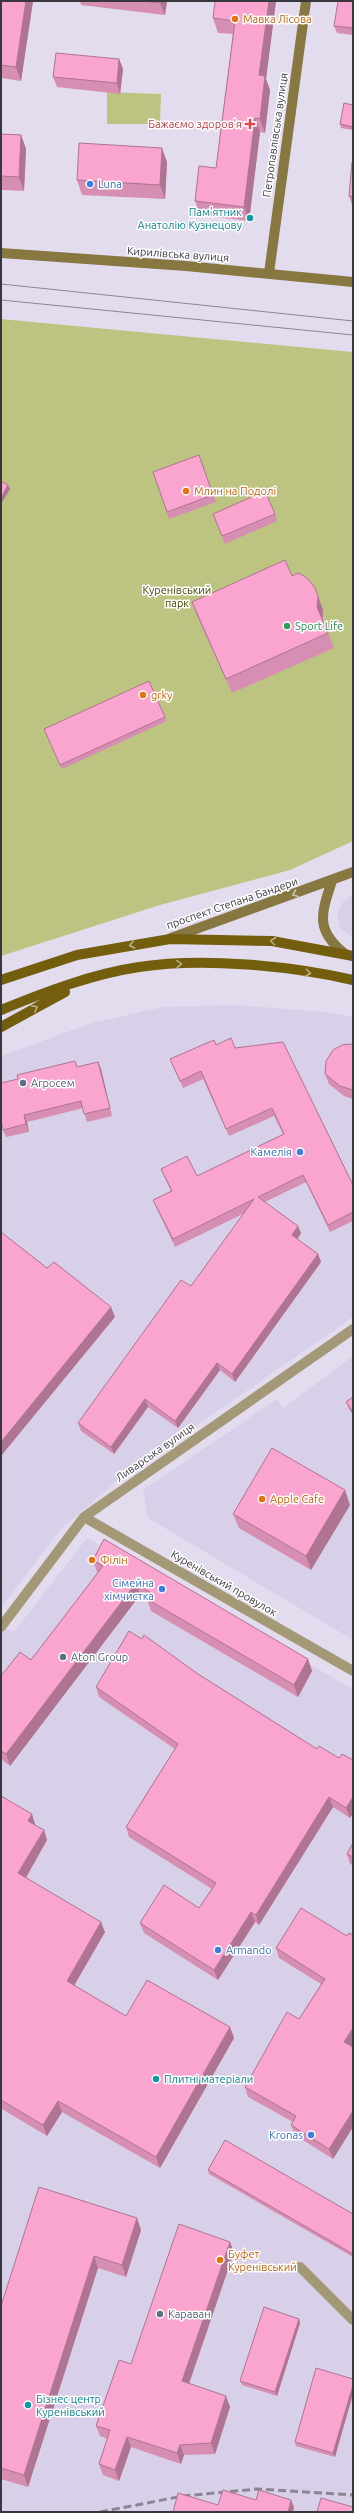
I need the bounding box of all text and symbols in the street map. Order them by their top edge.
place label: Мавка Лісова [243,13,312,25]
marker: Мавка Лісова [230,14,240,24]
street label: Петропавлівська вулиця [260,72,290,198]
place label: Бажаємо здоров'я [148,118,242,130]
marker: Бажаємо здоров'я [245,119,255,129]
place label: Luna [98,178,122,190]
marker: Luna [85,179,95,189]
place label: Пам'ятник Анатолію Кузнецову [138,206,243,231]
marker: Пам'ятник Анатолію Кузнецову [245,213,255,223]
street label: Кирилівська вулиця [126,244,230,264]
place label: Млин на Подолі [194,485,276,497]
marker: Млин на Подолі [181,486,191,496]
park label: Куренівський парк [143,584,211,609]
place label: Sport Life [295,620,343,632]
marker: Sport Life [282,621,292,631]
place label: grky [151,689,173,701]
marker: grky [138,690,148,700]
street label: проспект Степана Бандери [165,875,299,931]
one-way arrow [292,890,299,898]
one-way arrow [270,937,276,946]
one-way arrow [129,940,135,948]
one-way arrow [176,960,182,969]
one-way arrow [305,968,311,977]
one-way arrow [31,1006,38,1013]
place label: Агросем [31,1077,75,1089]
marker: Агросем [18,1078,28,1088]
place label: Камелія [251,1146,292,1158]
marker: Камелія [295,1147,305,1157]
street label: Ливарська вулиця [113,1420,197,1484]
place label: Apple Cafe [270,1493,324,1505]
marker: Apple Cafe [257,1494,267,1504]
street label: Куренівський провулок [169,1548,279,1618]
place label: Філін [100,1554,128,1566]
marker: Філін [87,1555,97,1565]
place label: Сімейна хімчистка [104,1577,154,1602]
marker: Сімейна хімчистка [157,1584,167,1594]
place label: Aton Group [71,1651,128,1663]
marker: Aton Group [58,1652,68,1662]
place label: Armando [226,1944,272,1956]
marker: Armando [213,1945,223,1955]
place label: Плитні матеріали [164,2073,253,2085]
marker: Плитні матеріали [151,2074,161,2084]
place label: Kronas [269,2129,303,2141]
marker: Kronas [306,2130,316,2140]
place label: Буфет Куренівський [228,2248,297,2273]
marker: Буфет Куренівський [215,2255,225,2265]
place label: Караван [168,2308,211,2320]
marker: Караван [155,2309,165,2319]
place label: Бізнес центр Куренівський [36,2393,105,2418]
marker: Бізнес центр Куренівський [23,2400,33,2410]

